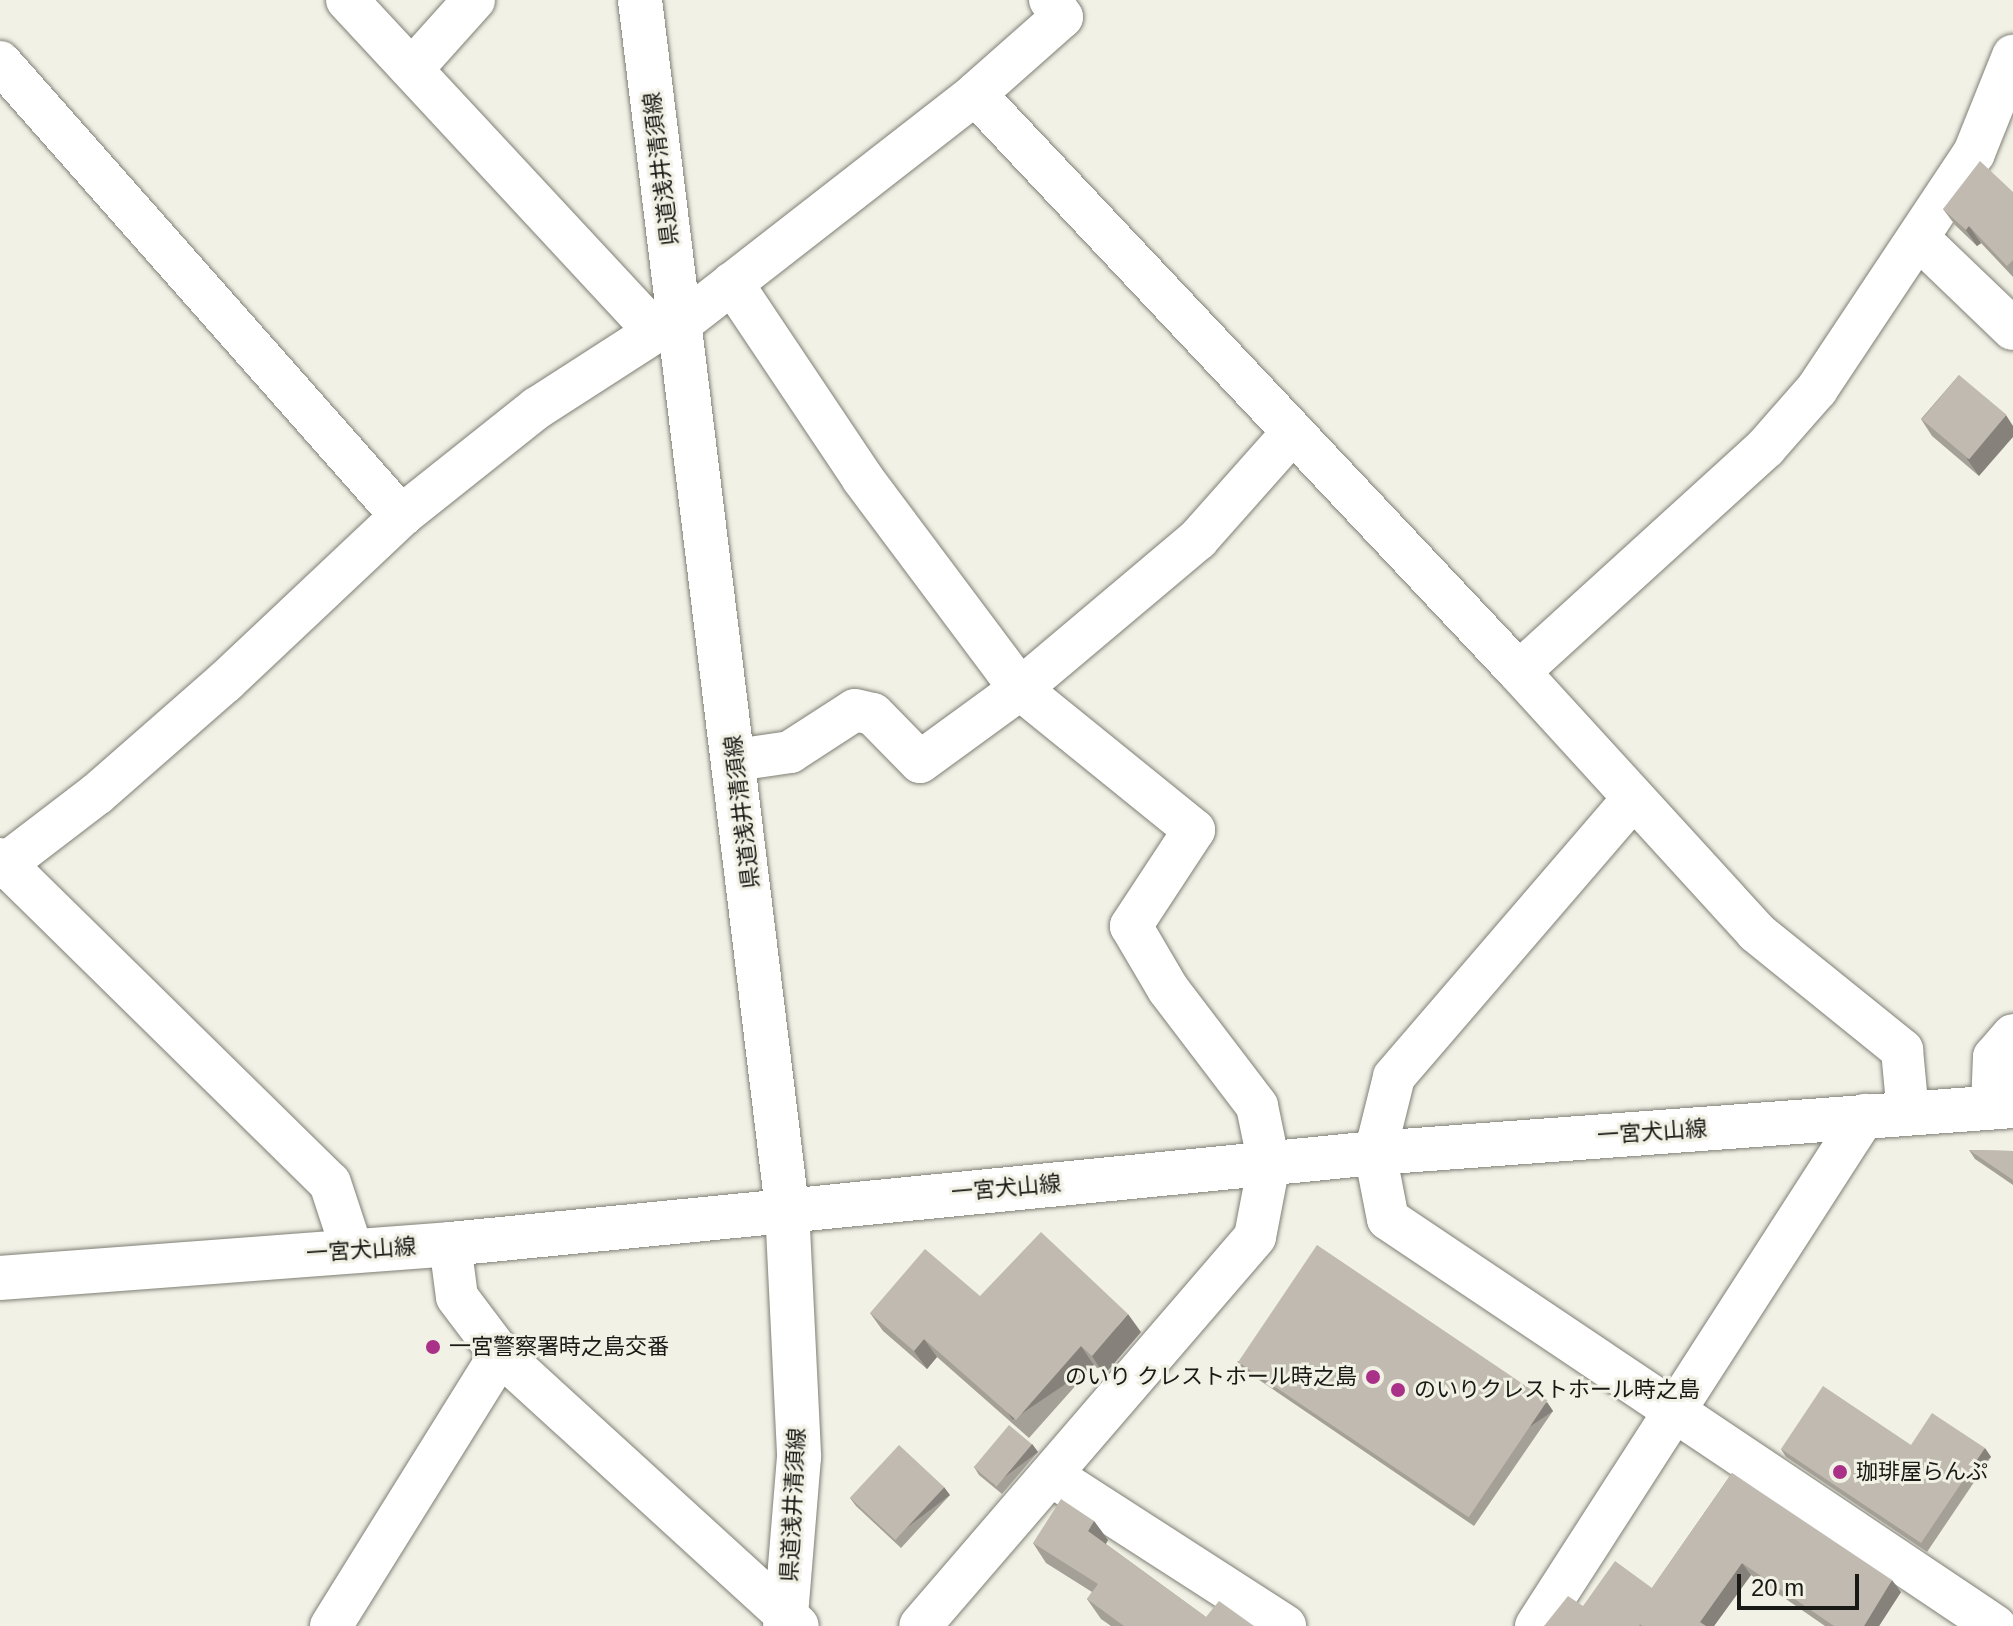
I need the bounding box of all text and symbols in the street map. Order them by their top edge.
street label: 県道浅井清須線 [639,91,683,247]
street label: 県道浅井清須線 [720,734,764,890]
street label: 一宮犬山線 [1596,1115,1708,1149]
street label: 一宮犬山線 [950,1170,1062,1206]
street label: 一宮犬山線 [305,1233,417,1267]
place label: 一宮警察署時之島交番 [449,1334,669,1360]
marker: 一宮警察署時之島交番 [424,1338,442,1356]
place label: のいり クレストホール時之島 [1065,1364,1357,1390]
marker: のいり クレストホール時之島 [1364,1368,1382,1386]
place label: のいりクレストホール時之島 [1414,1377,1700,1403]
marker: のいりクレストホール時之島 [1389,1381,1407,1399]
street label: 県道浅井清須線 [776,1427,810,1583]
place label: 珈琲屋らんぷ [1856,1459,1988,1485]
marker: 珈琲屋らんぷ [1831,1463,1849,1481]
scale bar [1741,1558,1863,1608]
text: 20 m [1751,1574,1804,1601]

